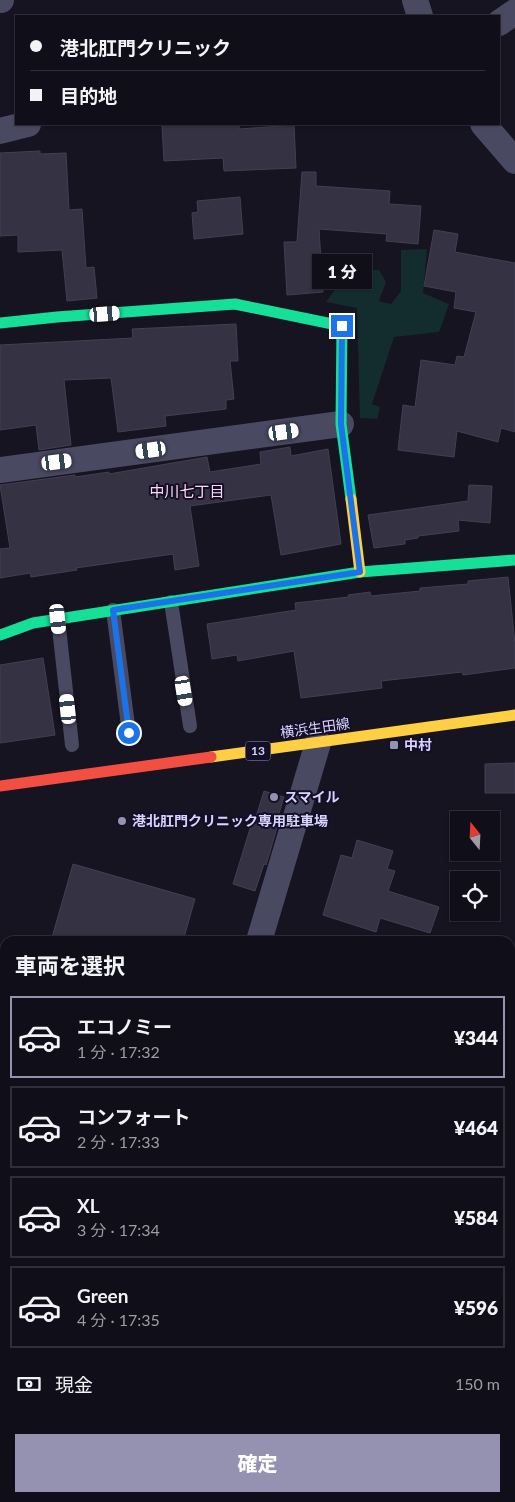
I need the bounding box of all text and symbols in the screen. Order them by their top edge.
text: 港北肛門クリニック [60,36,231,59]
text: 目的地 [60,84,117,107]
callout: 1 分 [312,254,372,288]
text: 1 分 [328,262,356,281]
car [89,305,120,323]
route end [331,315,353,337]
car [268,422,299,442]
car [135,440,166,460]
car [41,453,72,471]
district label: 中川七丁目 [149,482,225,500]
car [48,603,67,635]
car [174,675,193,707]
car [58,693,77,725]
street label: 横浜生田線 [279,714,351,741]
route start [118,722,140,744]
place label: 中村 [404,736,432,753]
marker: 中村 [388,739,400,751]
road number: 13 [246,741,270,760]
place label: スマイル [284,788,340,805]
marker: スマイル [268,791,280,803]
north arrow [450,811,500,861]
map controls [450,811,500,921]
place label: 港北肛門クリニック専用駐車場 [132,812,328,829]
marker: 港北肛門クリニック専用駐車場 [116,815,128,827]
button: locate [450,871,500,921]
text: 車両を選択 [15,952,125,979]
icon: car [17,1015,62,1060]
text: エコノミー [77,1015,172,1038]
text: ¥344 [454,1026,498,1049]
text: 1 分 · 17:32 [77,1042,160,1061]
icon: car [17,1105,62,1150]
text: コンフォート [77,1105,190,1128]
text: ¥464 [454,1116,498,1139]
text: 2 分 · 17:33 [77,1132,160,1151]
text: XL [77,1194,100,1217]
icon: car [17,1195,62,1240]
text: ¥584 [454,1206,498,1229]
text: 3 分 · 17:34 [77,1220,160,1239]
text: Green [77,1284,128,1307]
icon: car [17,1285,62,1330]
text: ¥596 [454,1296,498,1319]
text: 4 分 · 17:35 [77,1310,160,1329]
icon: cash [15,1370,43,1398]
text: 現金 [55,1373,93,1396]
text: 150 m [455,1374,500,1393]
button: 確定 [15,1434,500,1492]

